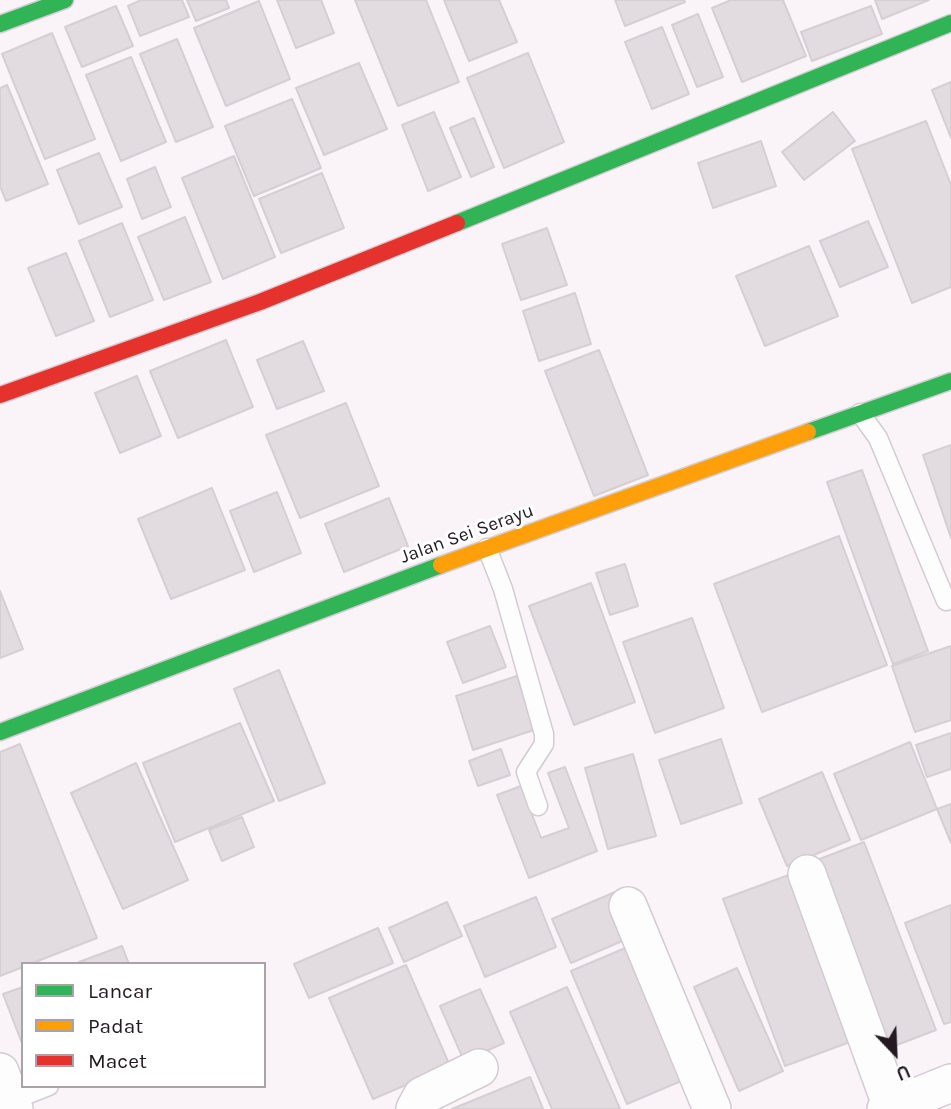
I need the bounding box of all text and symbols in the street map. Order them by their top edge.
street label: Jalan Sei Serayu [397,499,537,569]
legend [21,962,266,1088]
text: Lancar [88,979,152,1003]
text: Padat [88,1014,143,1038]
north arrow [860,1018,930,1088]
text: Macet [88,1049,147,1073]
text: U [893,1060,914,1085]

